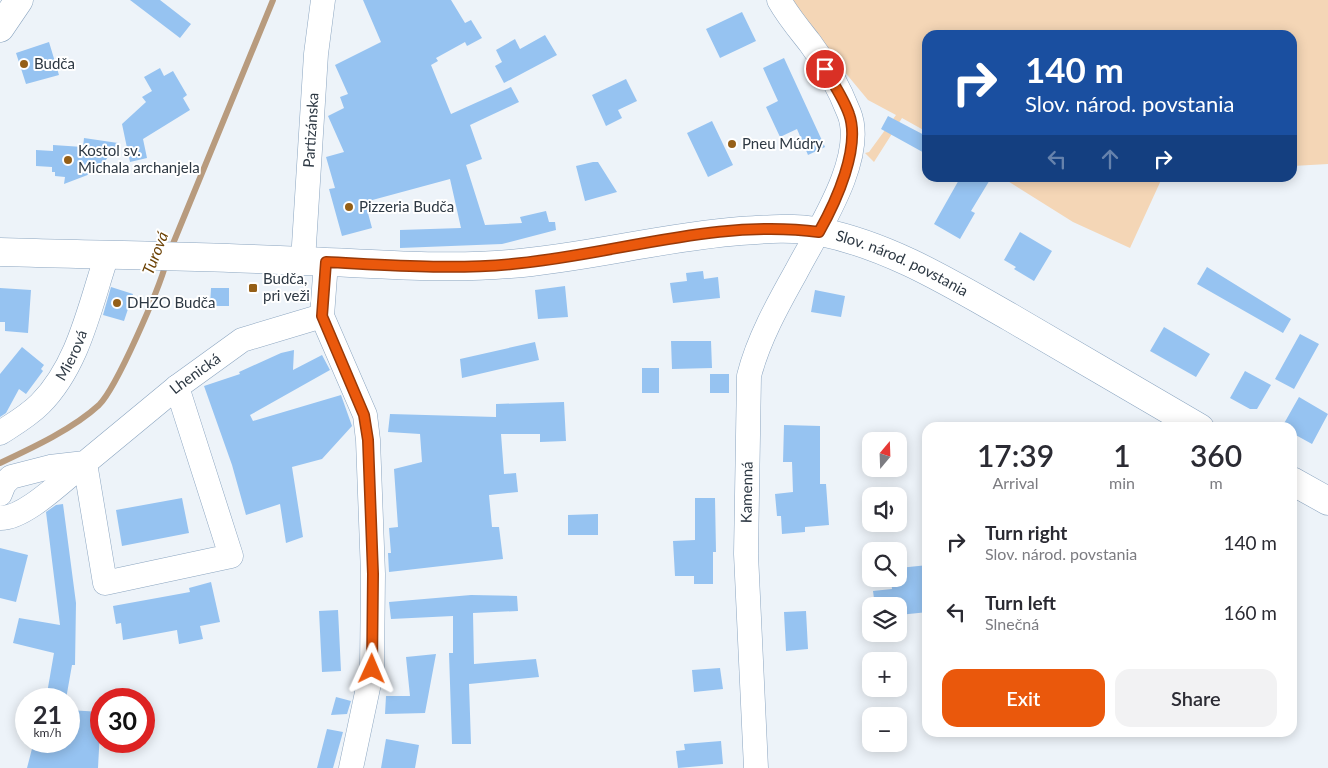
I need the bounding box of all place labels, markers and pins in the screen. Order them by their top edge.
pin [804,48,846,90]
place label: Budča [34,54,75,72]
marker: Budča [18,58,30,70]
place label: Pneu Múdry [742,134,823,152]
marker: Pneu Múdry [726,138,738,150]
place label: Kostol sv. Michala archanjela [78,141,200,176]
marker: Kostol sv. Michala archanjela [62,154,74,166]
place label: Pizzeria Budča [359,197,454,215]
marker: Pizzeria Budča [343,201,355,213]
place label: Budča, pri veži [263,269,310,304]
marker: Budča, pri veži [247,282,259,294]
place label: DHZO Budča [127,293,215,311]
marker: DHZO Budča [111,297,123,309]

